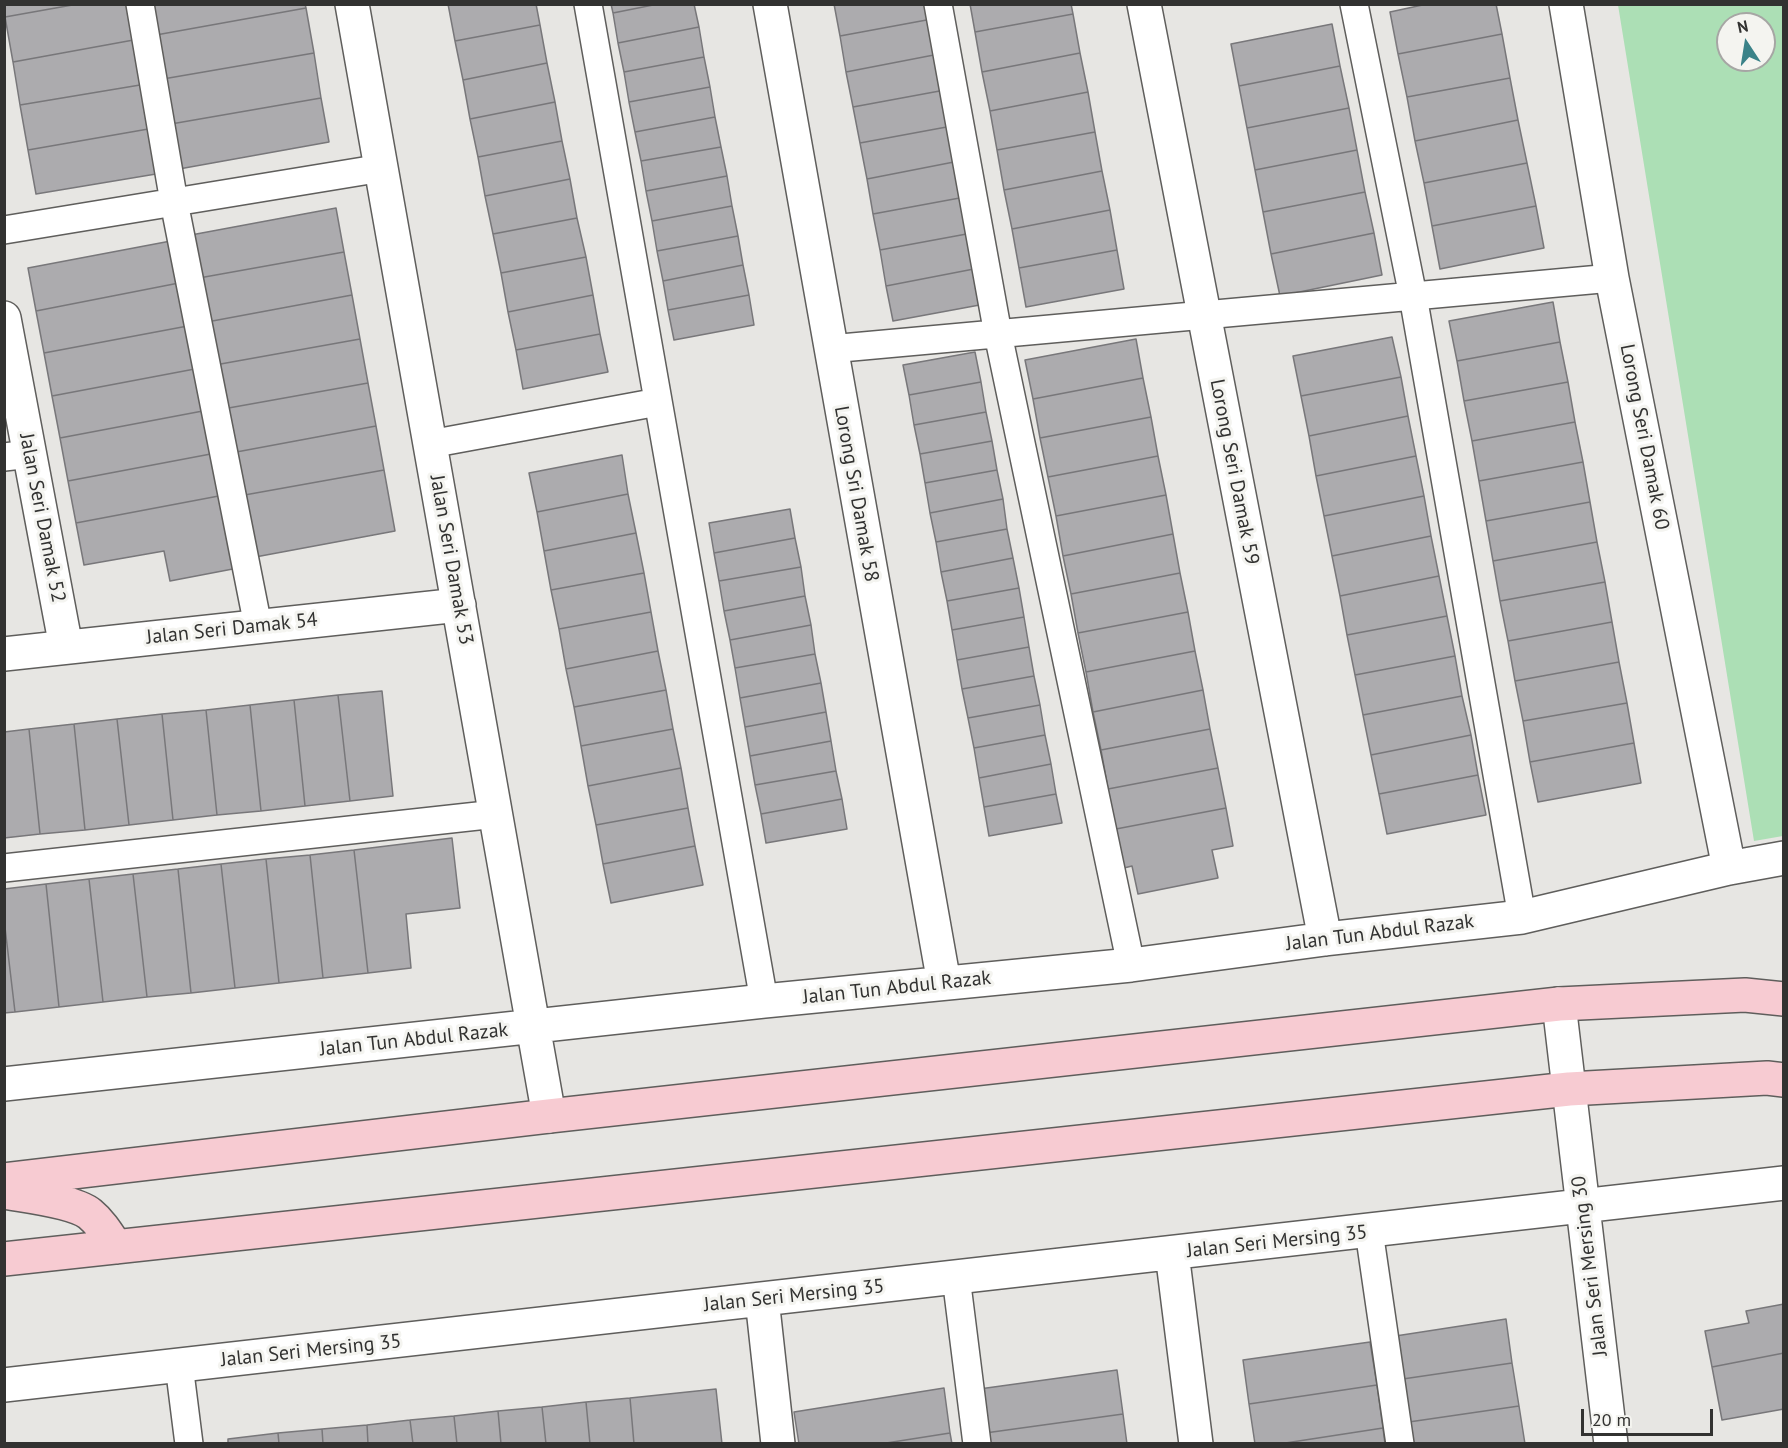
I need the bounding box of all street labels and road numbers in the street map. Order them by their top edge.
street label: Lorong Seri Damak 60 [1614,342,1674,532]
street label: Lorong Seri Damak 59 [1204,377,1264,567]
street label: Lorong Sri Damak 58 [829,404,883,584]
street label: Jalan Seri Damak 52 [14,431,70,605]
street label: Jalan Seri Damak 53 [424,473,478,647]
street label: Jalan Seri Damak 54 [145,608,319,650]
street label: Jalan Tun Abdul Razak [1285,910,1475,956]
street label: Jalan Tun Abdul Razak [802,966,992,1010]
street label: Jalan Tun Abdul Razak [319,1018,509,1062]
street label: Jalan Seri Mersing 30 [1567,1174,1613,1358]
street label: Jalan Seri Mersing 35 [1186,1221,1368,1263]
street label: Jalan Seri Mersing 35 [703,1275,885,1317]
street label: Jalan Seri Mersing 35 [220,1330,402,1372]

